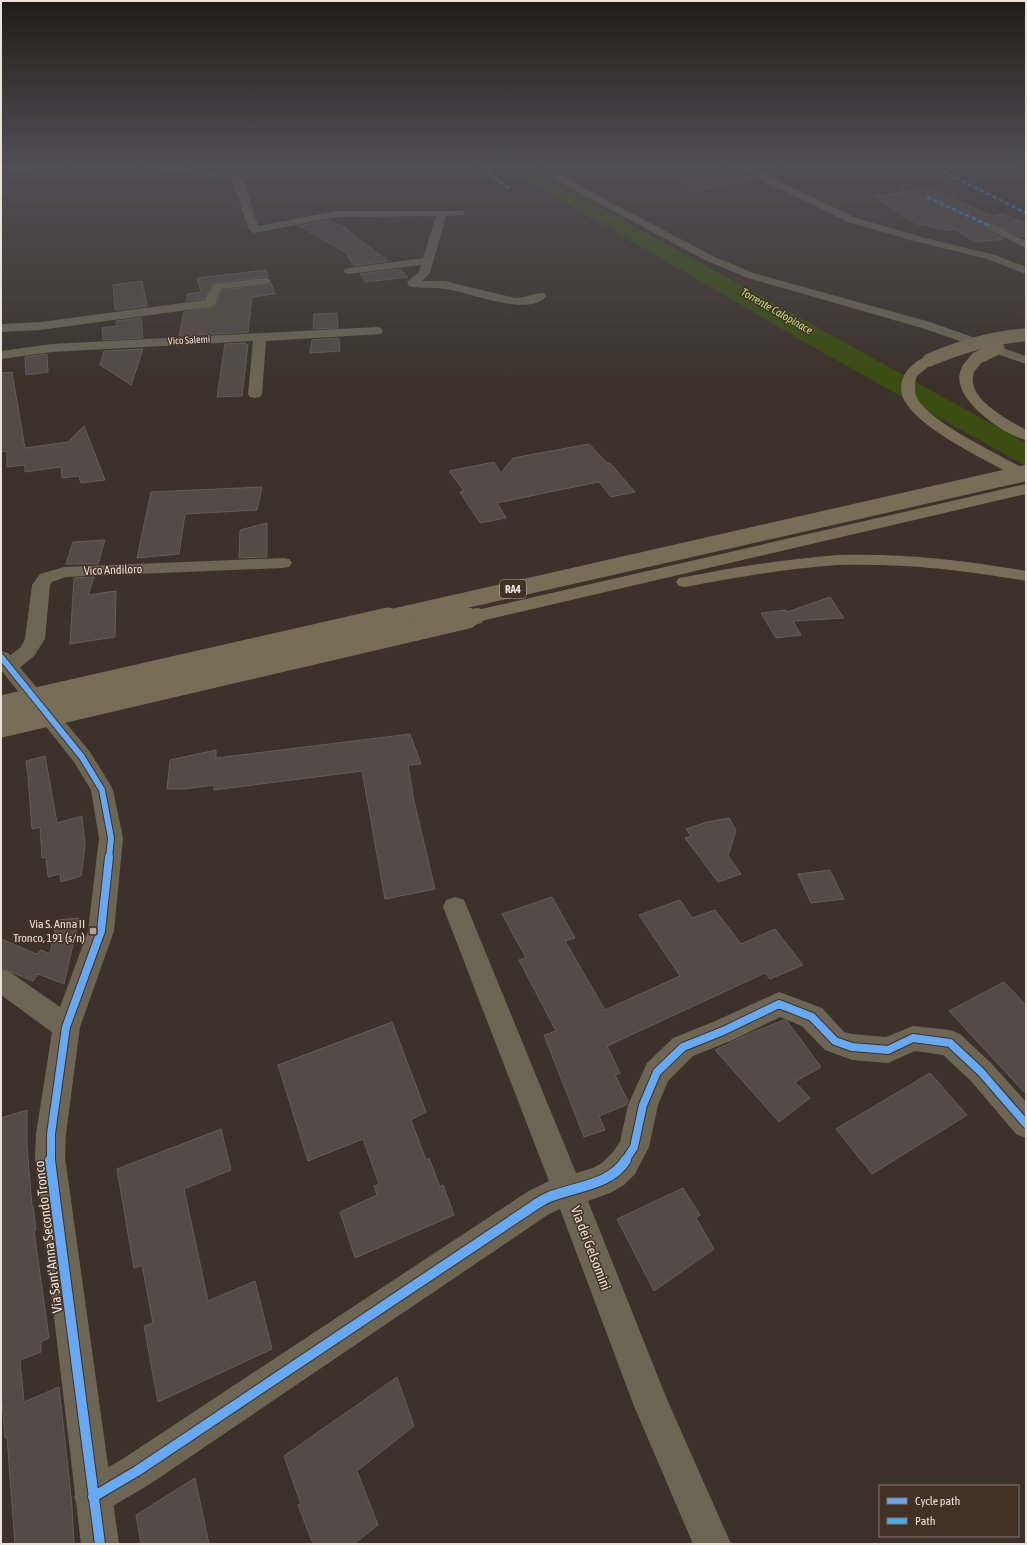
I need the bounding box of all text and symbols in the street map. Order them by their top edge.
water label: Torrente Calopinace [739,286,815,336]
street label: Vico Salemi [168,333,210,347]
street label: Vico Andiloro [84,562,143,578]
road number: RA4 [500,580,526,598]
place label: Via S. Anna II Tronco, 191 (s/n) [13,917,85,945]
marker: Via S. Anna II Tronco, 191 (s/n) [88,926,98,936]
street label: Via Sant'Anna Secondo Tronco [31,1160,65,1314]
street label: Via dei Gelsomini [568,1204,614,1292]
legend [879,1485,1019,1537]
text: Cycle path [915,1494,960,1508]
text: Path [915,1514,936,1528]

